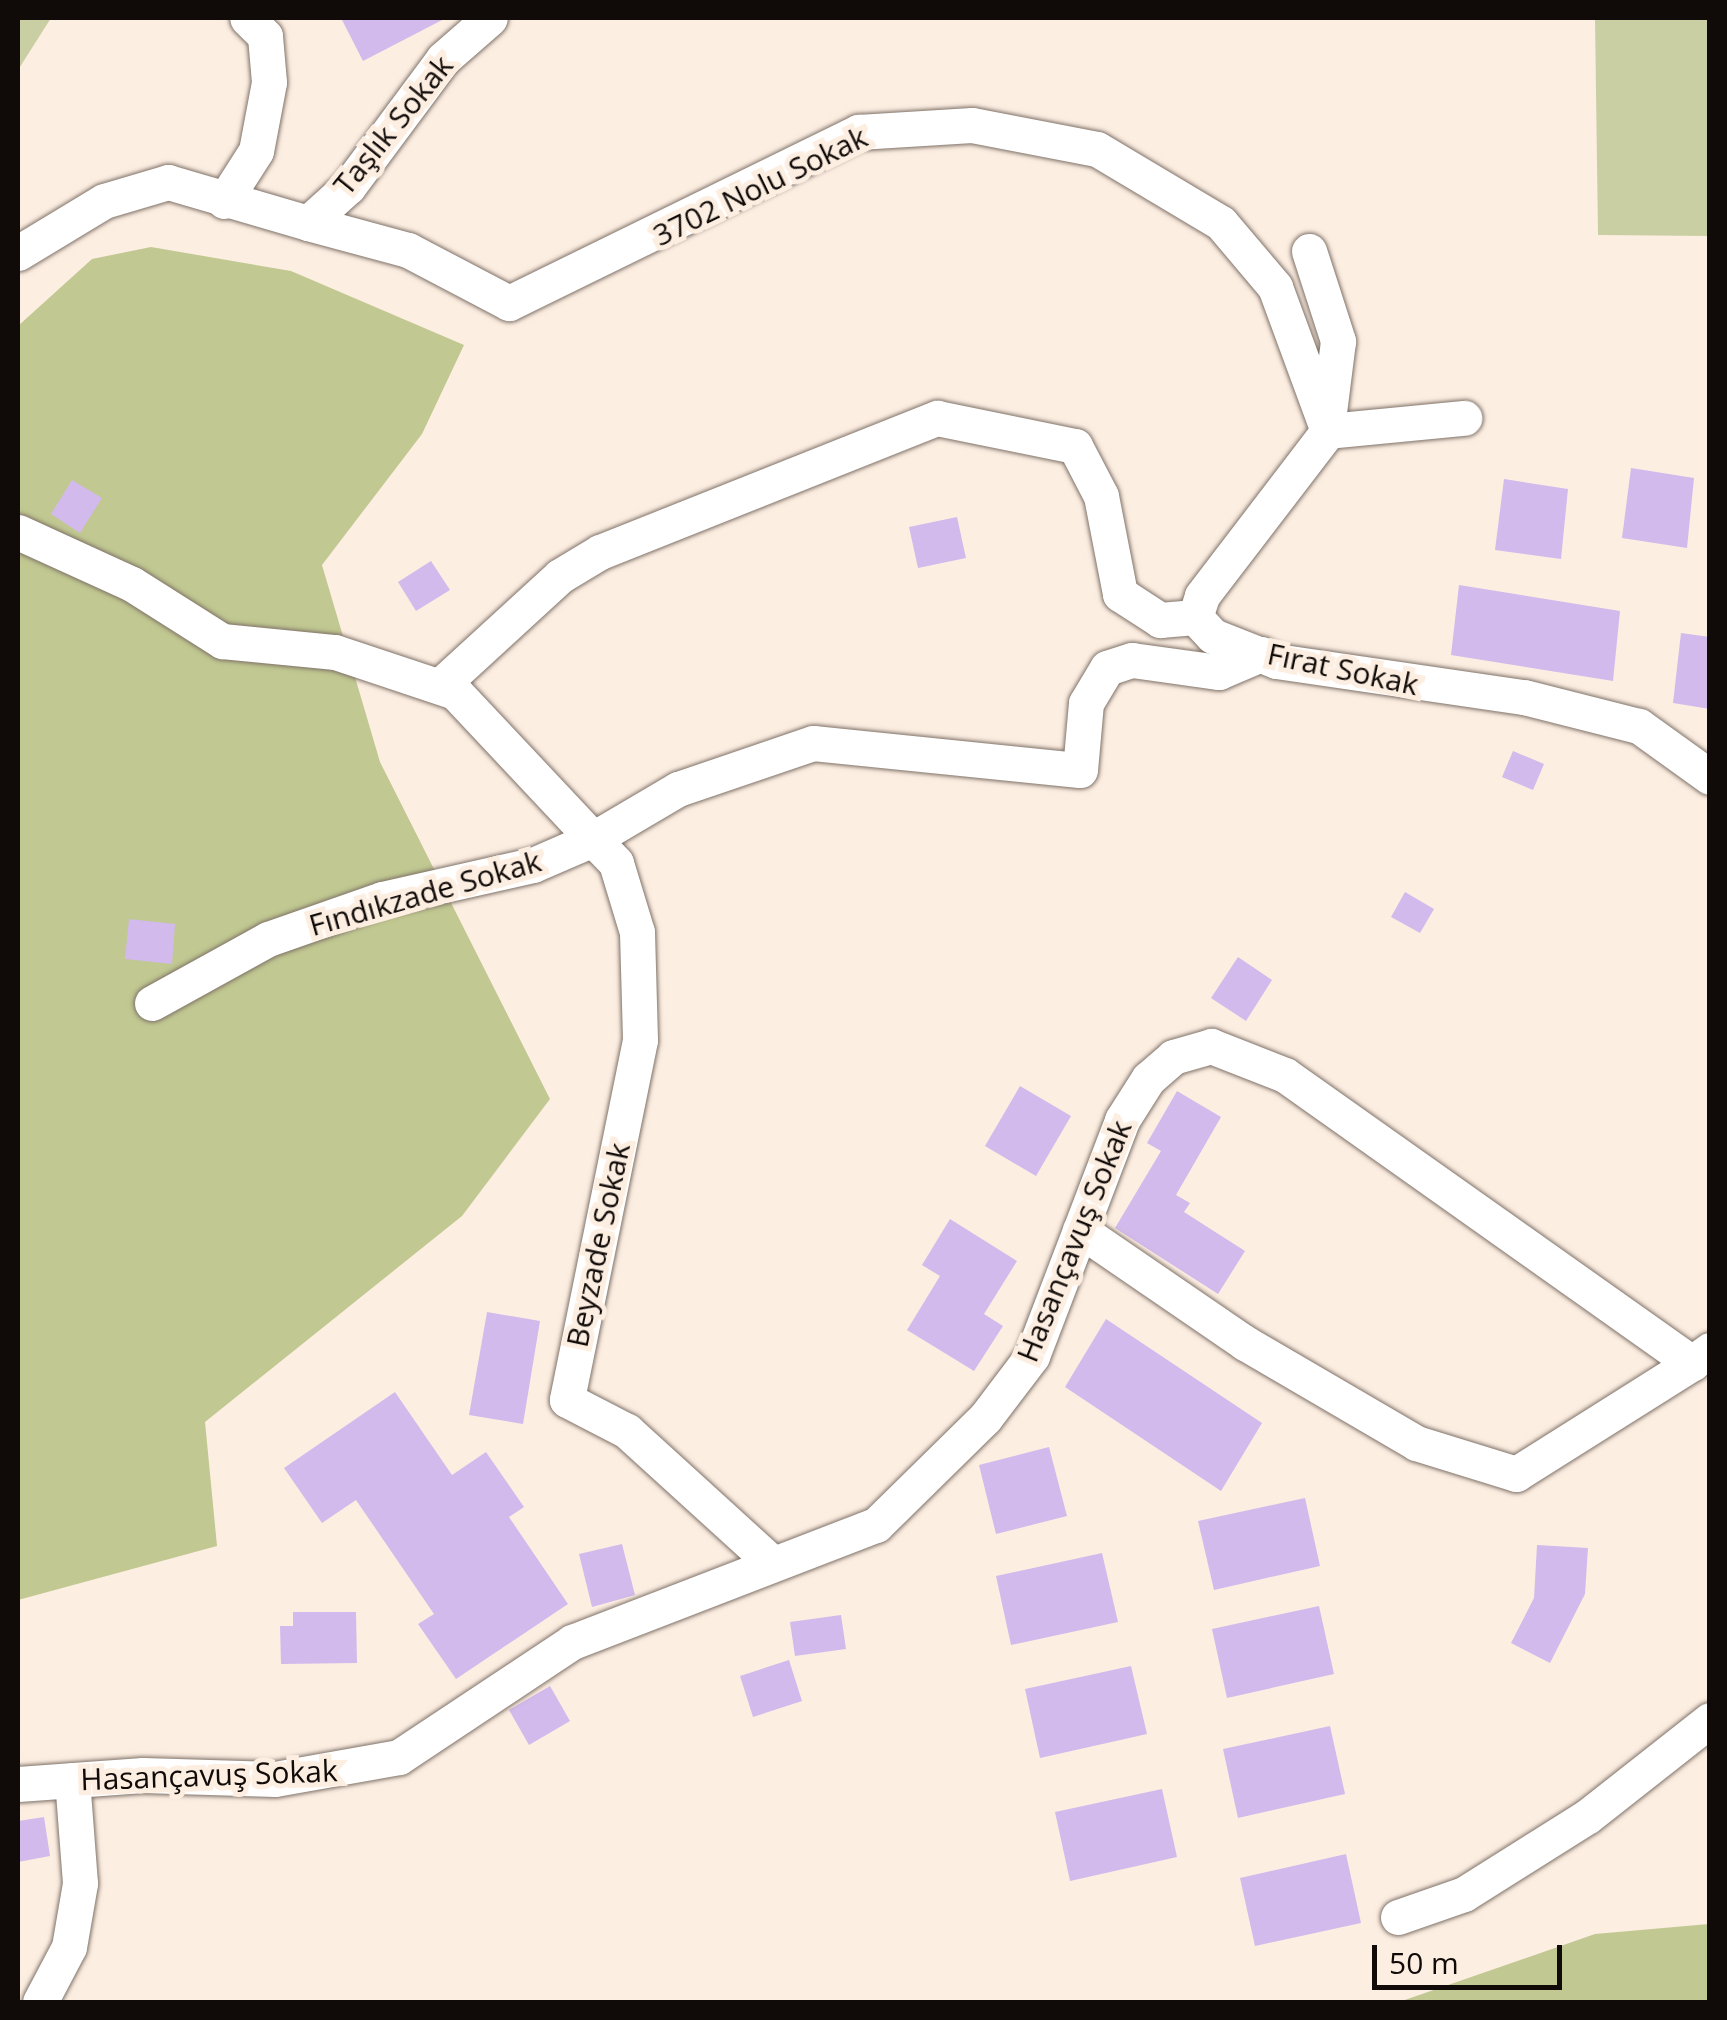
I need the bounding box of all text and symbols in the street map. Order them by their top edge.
street label: Taşlık Sokak [326,48,460,202]
street label: 3702 Nolu Sokak [647,119,873,253]
street label: Fırat Sokak [1264,635,1422,703]
street label: Fındıkzade Sokak [305,843,545,943]
street label: Hasançavuş Sokak [1009,1115,1139,1367]
street label: Beyzade Sokak [559,1140,637,1350]
street label: Hasançavuş Sokak [80,1753,338,1797]
scale bar [1377,1925,1567,1987]
text: 50 m [1389,1942,1459,1983]

